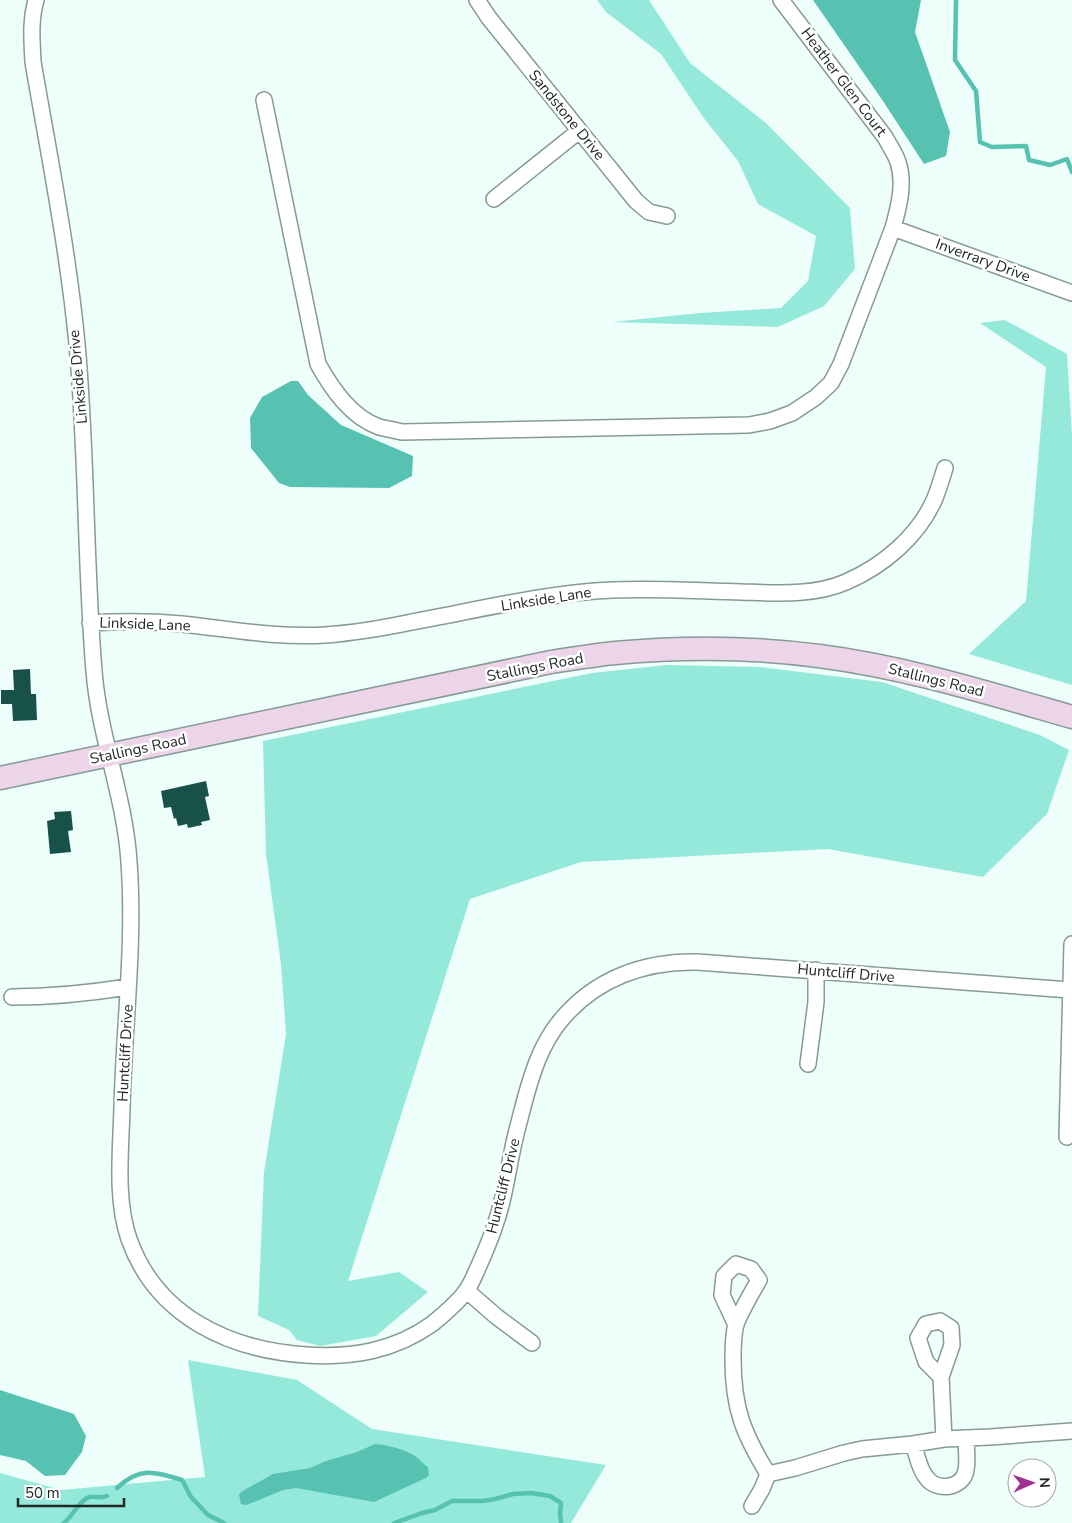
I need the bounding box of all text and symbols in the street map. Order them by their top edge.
street label: Heather Glen Court [797,24,892,141]
street label: Sandstone Drive [524,66,610,164]
street label: Inverrary Drive [933,234,1033,286]
street label: Linkside Drive [64,329,92,425]
street label: Linkside Lane [499,582,593,616]
street label: Linkside Lane [99,612,191,636]
street label: Stallings Road [485,648,585,686]
street label: Stallings Road [886,658,986,702]
street label: Stallings Road [88,729,188,769]
street label: Huntcliff Drive [797,959,895,987]
street label: Huntcliff Drive [112,1004,138,1102]
street label: Huntcliff Drive [481,1136,525,1236]
north arrow [1007,1458,1057,1508]
scale bar [18,1476,124,1508]
text: N [1035,1477,1054,1488]
text: 50 m [25,1483,60,1503]

